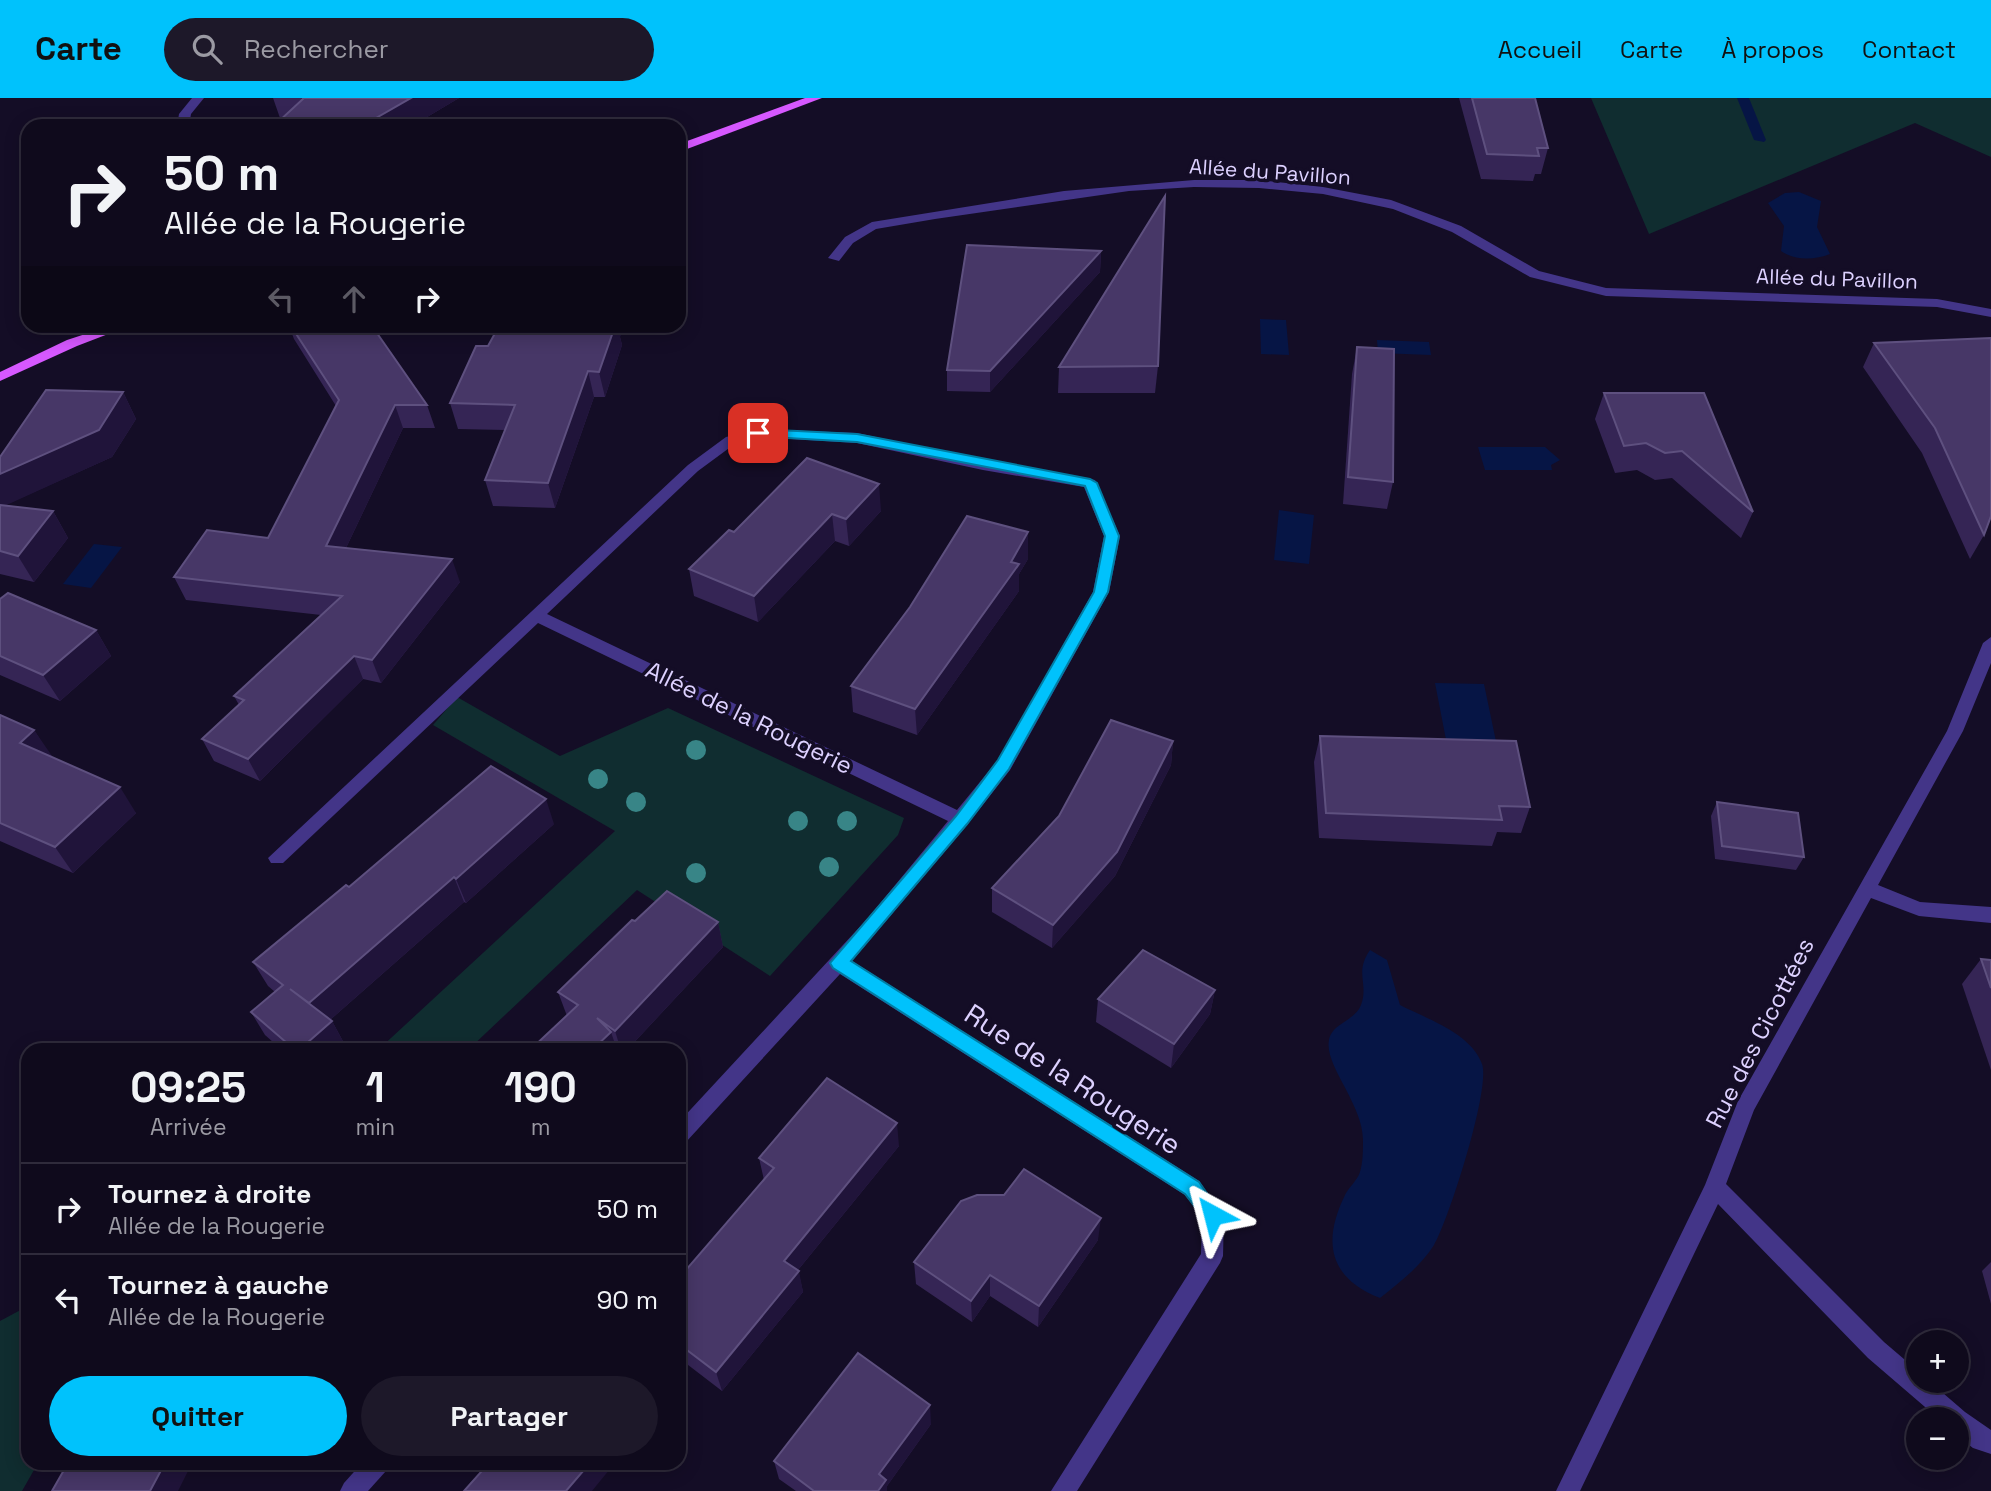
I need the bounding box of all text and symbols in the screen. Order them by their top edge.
search box [164,18,654,81]
text: Carte [35,28,122,70]
icon: search [188,30,226,68]
text: Rechercher [244,32,389,66]
text: Accueil [1498,34,1582,65]
text: Carte [1620,34,1683,65]
text: À propos [1721,34,1824,65]
text: Contact [1862,34,1956,65]
text: 50 m [164,142,279,204]
icon: right [49,147,140,238]
street label: Allée du Pavillon [1188,152,1352,191]
text: Allée de la Rougerie [164,203,466,243]
street label: Allée du Pavillon [1756,262,1918,295]
icon: left [262,280,300,318]
icon: ahead [335,280,373,318]
icon: right [408,280,446,318]
pin [728,403,788,463]
icon: arrive [739,414,777,452]
street label: Allée de la Rougerie [641,654,858,781]
street label: Rue des Cicottées [1698,933,1821,1133]
street label: Rue de la Rougerie [958,995,1188,1163]
text: 09:25 [130,1061,246,1114]
text: 1 [366,1061,385,1114]
text: 190 [504,1061,577,1114]
text: Arrivée [150,1112,227,1142]
text: min [356,1112,395,1142]
text: m [531,1112,550,1142]
text: Tournez à droite [108,1177,311,1211]
position arrow [1176,1178,1250,1252]
icon: right [49,1190,87,1228]
text: 50 m [597,1192,658,1226]
text: Allée de la Rougerie [108,1211,325,1241]
text: Tournez à gauche [108,1268,329,1302]
icon: left [49,1281,87,1319]
text: 90 m [596,1283,658,1317]
text: Allée de la Rougerie [108,1302,325,1332]
map controls [1906,1330,1969,1470]
button: + [1906,1330,1969,1393]
button: Quitter [49,1376,347,1456]
button: Partager [361,1376,658,1456]
button: − [1906,1407,1969,1470]

